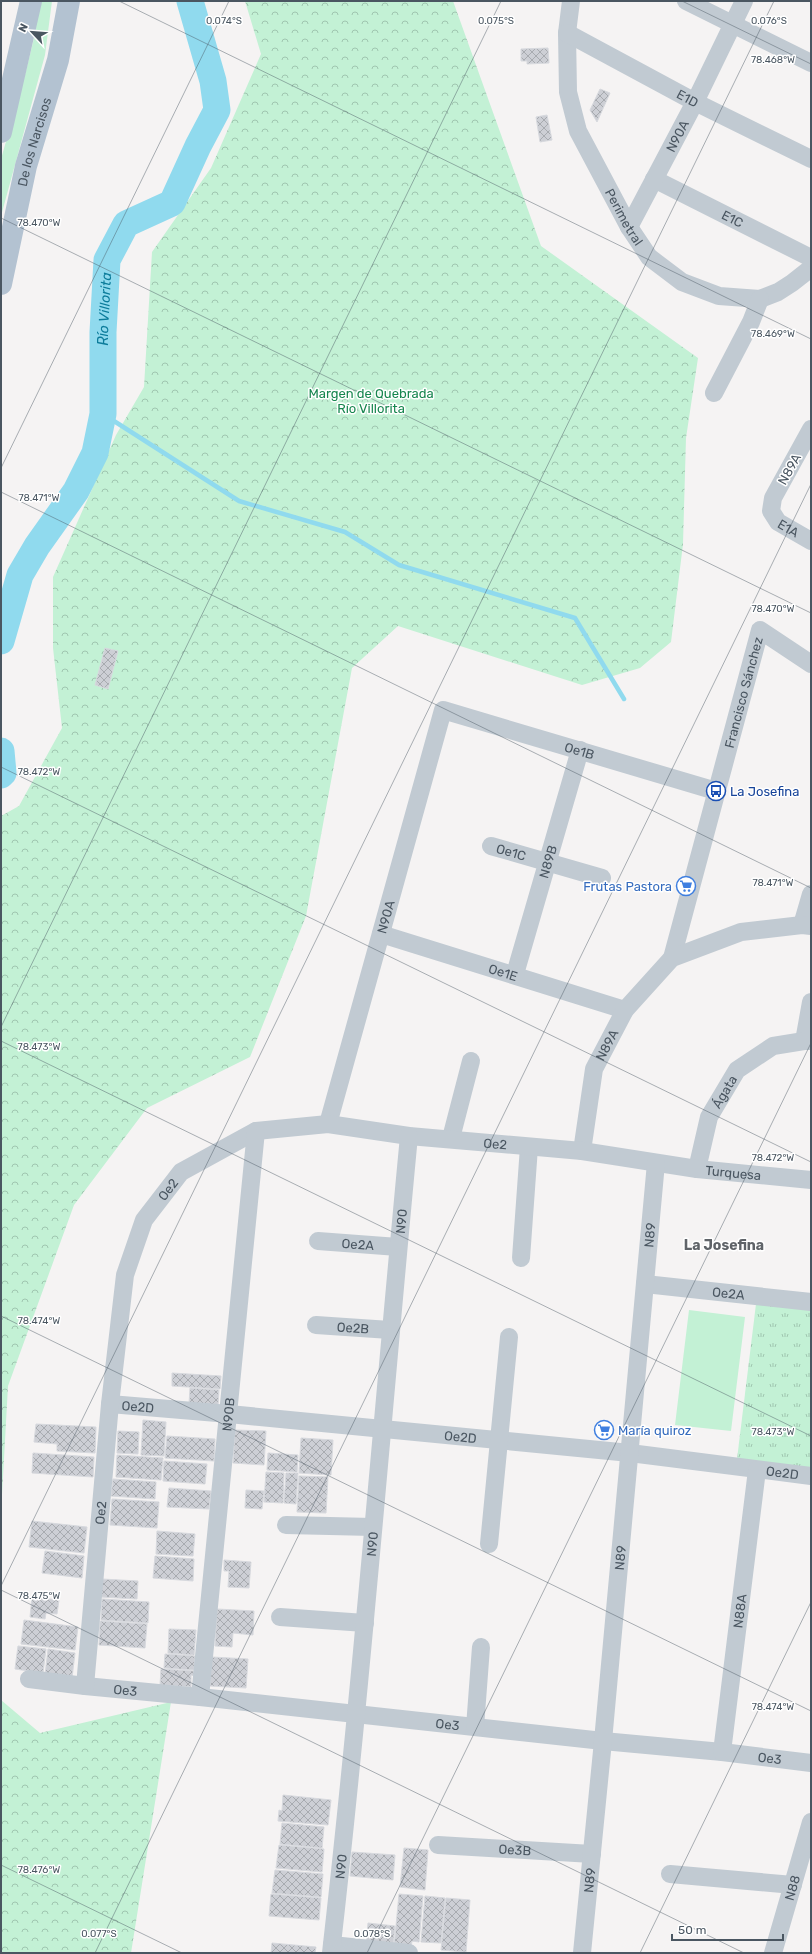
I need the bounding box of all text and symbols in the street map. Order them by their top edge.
north arrow [12,12,52,52]
text: 0.074°S [206,15,242,27]
text: 0.075°S [478,15,514,27]
text: 0.076°S [751,15,787,27]
text: N [16,21,31,34]
text: 78.468°W [751,54,795,66]
street label: E1D [674,87,701,110]
street label: De los Narcisos [15,95,54,188]
street label: N90A [663,117,692,155]
street label: Perimetral [602,186,646,248]
street label: E1C [719,207,746,231]
text: 78.470°W [17,217,61,229]
water label: Río Villorita [95,272,115,346]
text: 78.469°W [751,328,795,340]
park label: Margen de Quebrada Río Villorita [308,386,434,416]
street label: N89A [775,451,804,487]
text: 78.471°W [18,492,60,504]
street label: E1A [775,516,802,541]
text: 78.470°W [751,603,795,615]
street label: Francisco Sánchez [722,635,766,750]
street label: Oe1B [563,739,596,762]
text: 78.472°W [18,766,60,778]
bus stop icon: La Josefina [705,780,727,802]
place label: La Josefina [730,784,799,799]
street label: Oe1C [494,841,528,864]
street label: N89B [536,843,560,880]
supermarket icon: Frutas Pastora [675,875,697,897]
text: 78.471°W [752,877,794,889]
place label: Frutas Pastora [583,879,672,894]
street label: N90A [374,898,398,935]
street label: Oe1E [487,961,520,984]
street label: N89A [593,1027,622,1063]
text: 78.473°W [18,1041,60,1053]
street label: Ágata [709,1073,740,1111]
street label: Oe2 [483,1135,508,1152]
text: 78.472°W [752,1152,794,1164]
street label: Turquesa [705,1163,762,1183]
street label: Oe2 [155,1176,181,1204]
street label: N90 [393,1208,410,1235]
street label: N89 [641,1222,659,1248]
street label: Oe2A [341,1236,375,1253]
district label: La Josefina [684,1237,764,1254]
street label: Oe2A [712,1284,746,1303]
text: 78.474°W [18,1315,60,1327]
street label: Oe2B [336,1319,370,1337]
street label: N90B [219,1397,238,1432]
street label: Oe2D [121,1398,155,1416]
supermarket icon: María quiroz [593,1419,615,1441]
place label: María quiroz [618,1423,692,1438]
text: 78.473°W [752,1426,794,1438]
street label: Oe2D [443,1428,477,1446]
street label: Oe2D [765,1463,800,1482]
street label: Oe2 [92,1500,109,1525]
street label: N90 [364,1531,381,1557]
street label: N89 [612,1544,629,1571]
text: 78.475°W [18,1590,60,1602]
street label: N88A [730,1593,750,1629]
street label: Oe3 [113,1682,138,1699]
text: 78.474°W [752,1701,794,1713]
street label: Oe3 [435,1716,460,1733]
street label: Oe3 [757,1749,783,1767]
street label: Oe3B [498,1842,532,1858]
street label: N90 [332,1853,350,1880]
text: 78.476°W [18,1864,60,1876]
street label: N89 [581,1867,598,1894]
street label: N88 [782,1873,803,1902]
scale bar [672,1916,783,1942]
text: 50 m [678,1923,706,1937]
text: 0.077°S [81,1928,117,1940]
text: 0.078°S [354,1928,390,1940]

